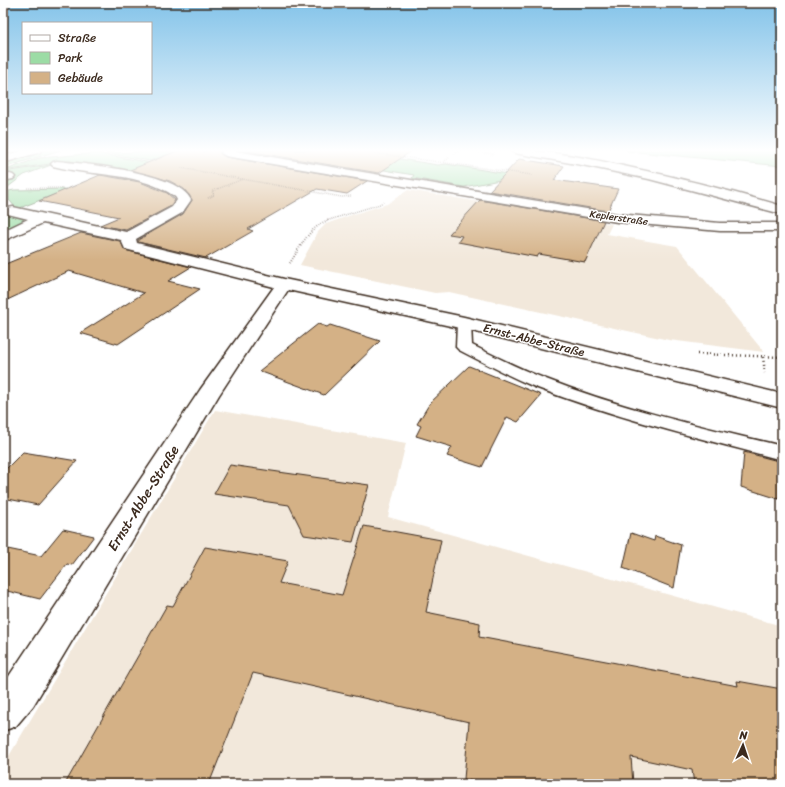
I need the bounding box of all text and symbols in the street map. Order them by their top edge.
legend [22,22,152,94]
text: Straße [58,27,96,49]
text: Park [58,47,83,69]
text: Gebäude [58,67,103,89]
street label: Keplerstraße [589,205,649,231]
street label: Ernst-Abbe-Straße [481,317,587,363]
street label: Ernst-Abbe-Straße [101,440,186,556]
north arrow [723,725,763,765]
text: N [738,726,748,745]

